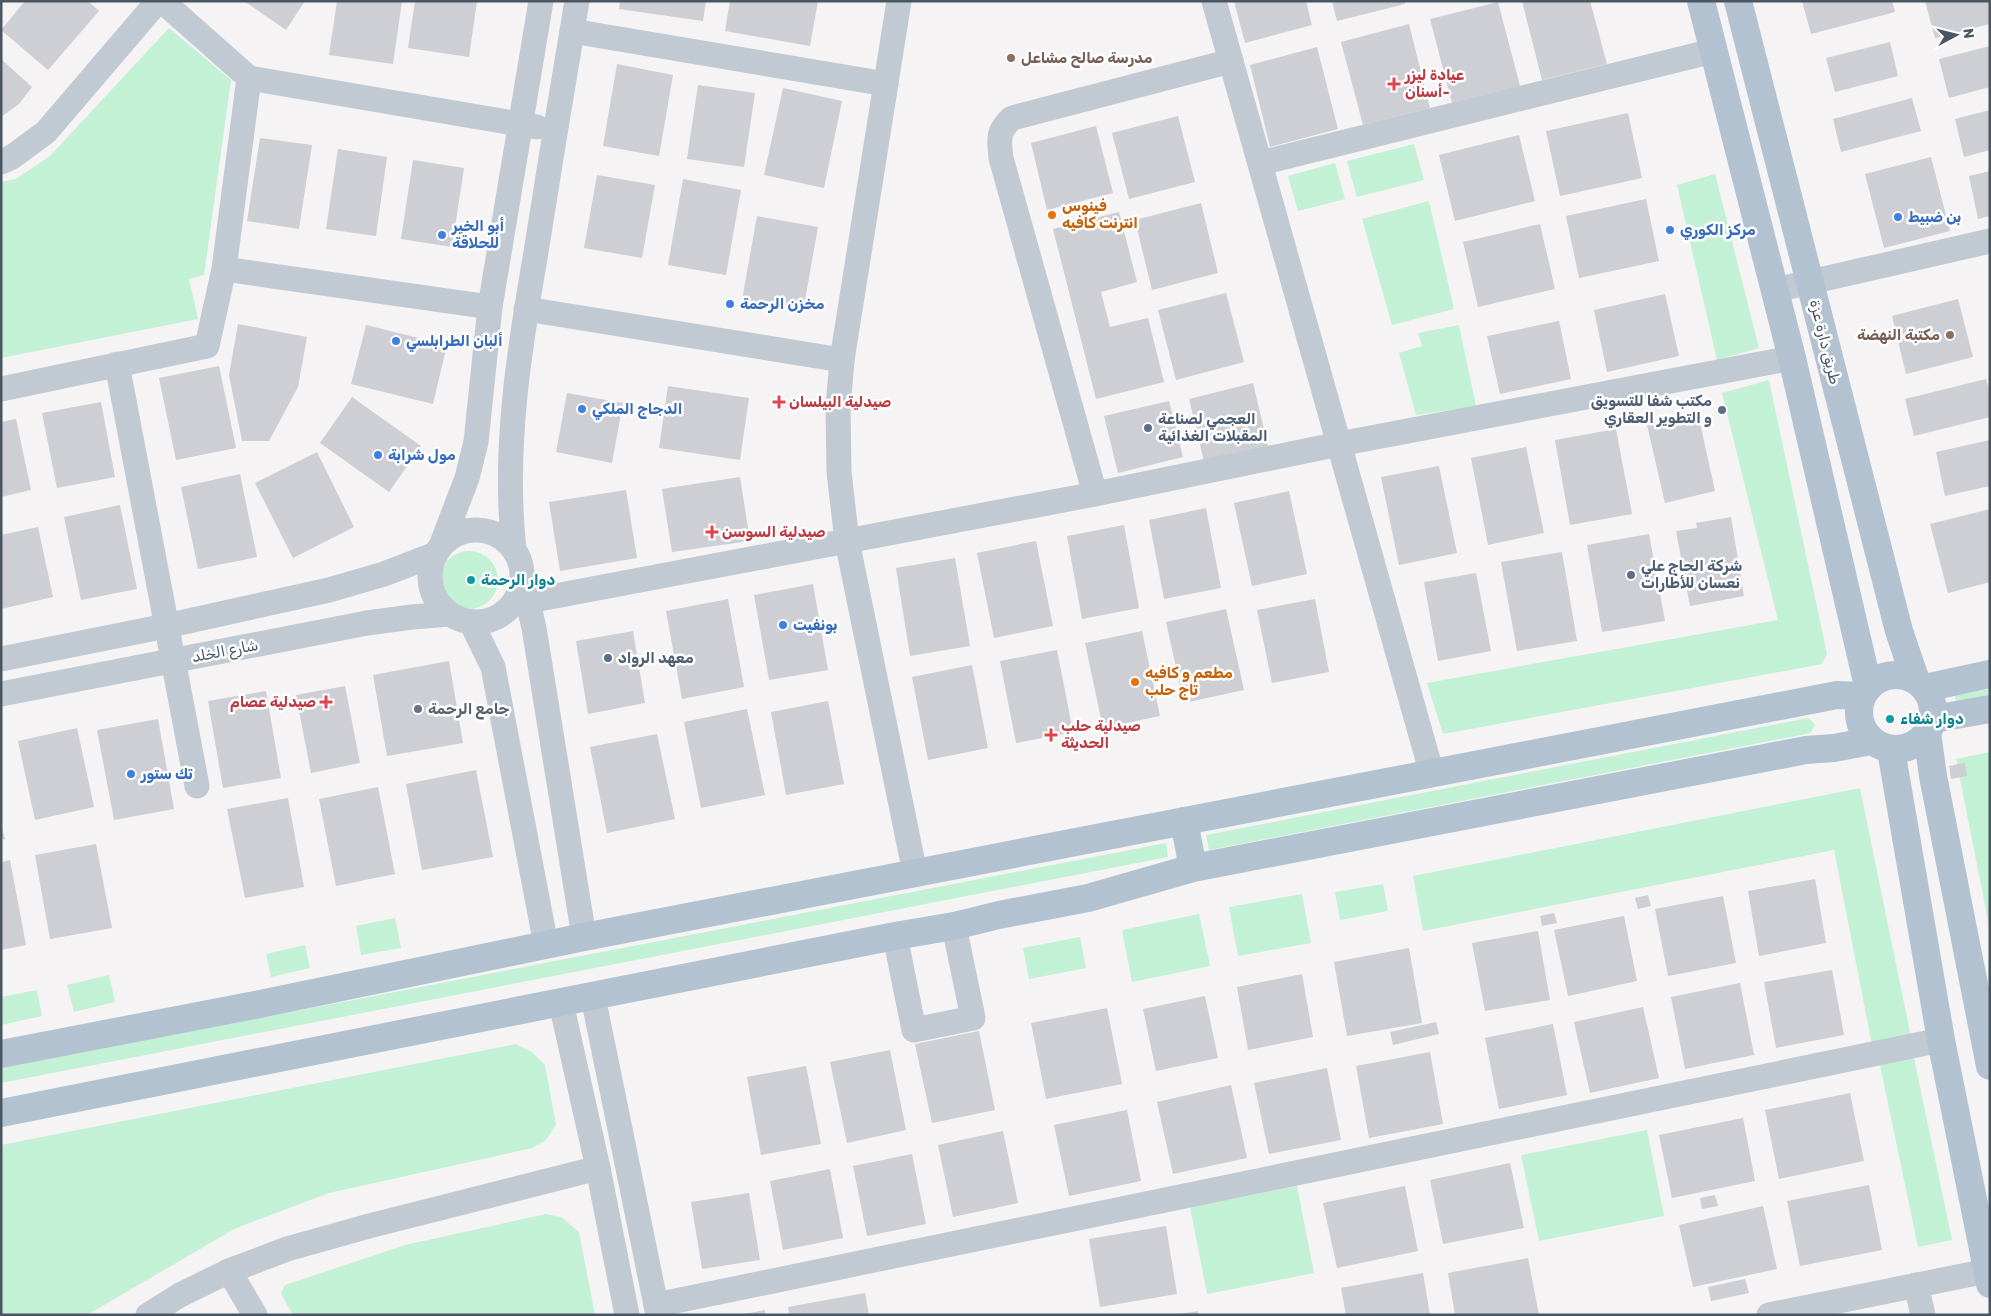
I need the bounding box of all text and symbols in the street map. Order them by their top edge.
north arrow [1931,10,1981,60]
text: N [1959,27,1977,40]
place label: مدرسة صالح مشاعل [1021,49,1153,68]
marker: مدرسة صالح مشاعل [1005,52,1017,64]
place label: عيادة ليزر أسنان- [1404,66,1465,101]
marker: عيادة ليزر أسنان- [1387,77,1401,91]
place label: فينوس انترنت كافيه [1062,197,1138,232]
place label: بن ضبيط [1908,208,1961,226]
marker: فينوس انترنت كافيه [1046,209,1058,221]
marker: بن ضبيط [1892,211,1904,223]
place label: أبو الخير للحلاقة [451,217,504,252]
place label: مركز الكوري [1680,221,1756,241]
marker: مركز الكوري [1664,224,1676,236]
marker: أبو الخير للحلاقة [436,229,448,241]
place label: مخزن الرحمة [740,295,825,313]
marker: مخزن الرحمة [724,298,736,310]
street label: طريق دارة عزة [1806,298,1844,386]
place label: مكتبة النهضة [1857,326,1940,344]
marker: مكتبة النهضة [1944,329,1956,341]
place label: ألبان الطرابلسي [406,332,503,353]
marker: ألبان الطرابلسي [390,335,402,347]
place label: مكتب شفا للتسويق و التطوير العقاري [1591,392,1712,429]
place label: صيدلية البيلسان [789,393,891,411]
marker: صيدلية البيلسان [773,396,785,408]
place label: الدجاج الملكي [592,400,682,421]
marker: الدجاج الملكي [576,403,588,415]
marker: مكتب شفا للتسويق و التطوير العقاري [1716,404,1728,416]
place label: العجمي لصناعة المقبلات الغذائية [1158,410,1268,445]
marker: العجمي لصناعة المقبلات الغذائية [1142,422,1154,434]
place label: مول شرابة [388,446,456,464]
marker: مول شرابة [372,449,384,461]
place label: صيدلية السوسن [722,523,826,541]
marker: صيدلية السوسن [706,526,718,538]
place label: شركة الحاج علي نعسان للأطارات [1641,557,1742,592]
marker: شركة الحاج علي نعسان للأطارات [1625,569,1637,581]
place label: دوار الرحمة [481,571,556,589]
marker: دوار الرحمة [465,574,477,586]
place label: بونفيت [793,616,838,634]
marker: بونفيت [777,619,789,631]
street label: شارع الخلد [190,636,260,668]
place label: معهد الرواد [618,649,694,667]
marker: معهد الرواد [602,652,614,664]
place label: مطعم و كافيه تاج حلب [1145,664,1233,700]
marker: مطعم و كافيه تاج حلب [1129,676,1141,688]
place label: صيدلية عصام [230,693,316,712]
marker: صيدلية عصام [320,696,332,708]
place label: جامع الرحمة [428,700,510,720]
marker: جامع الرحمة [412,703,424,715]
place label: دوار شفاء [1900,710,1964,728]
marker: دوار شفاء [1884,713,1896,725]
place label: صيدلية حلب الحديثة [1061,717,1141,752]
marker: صيدلية حلب الحديثة [1045,729,1057,741]
place label: تك ستور [140,765,194,783]
marker: تك ستور [125,768,137,780]

